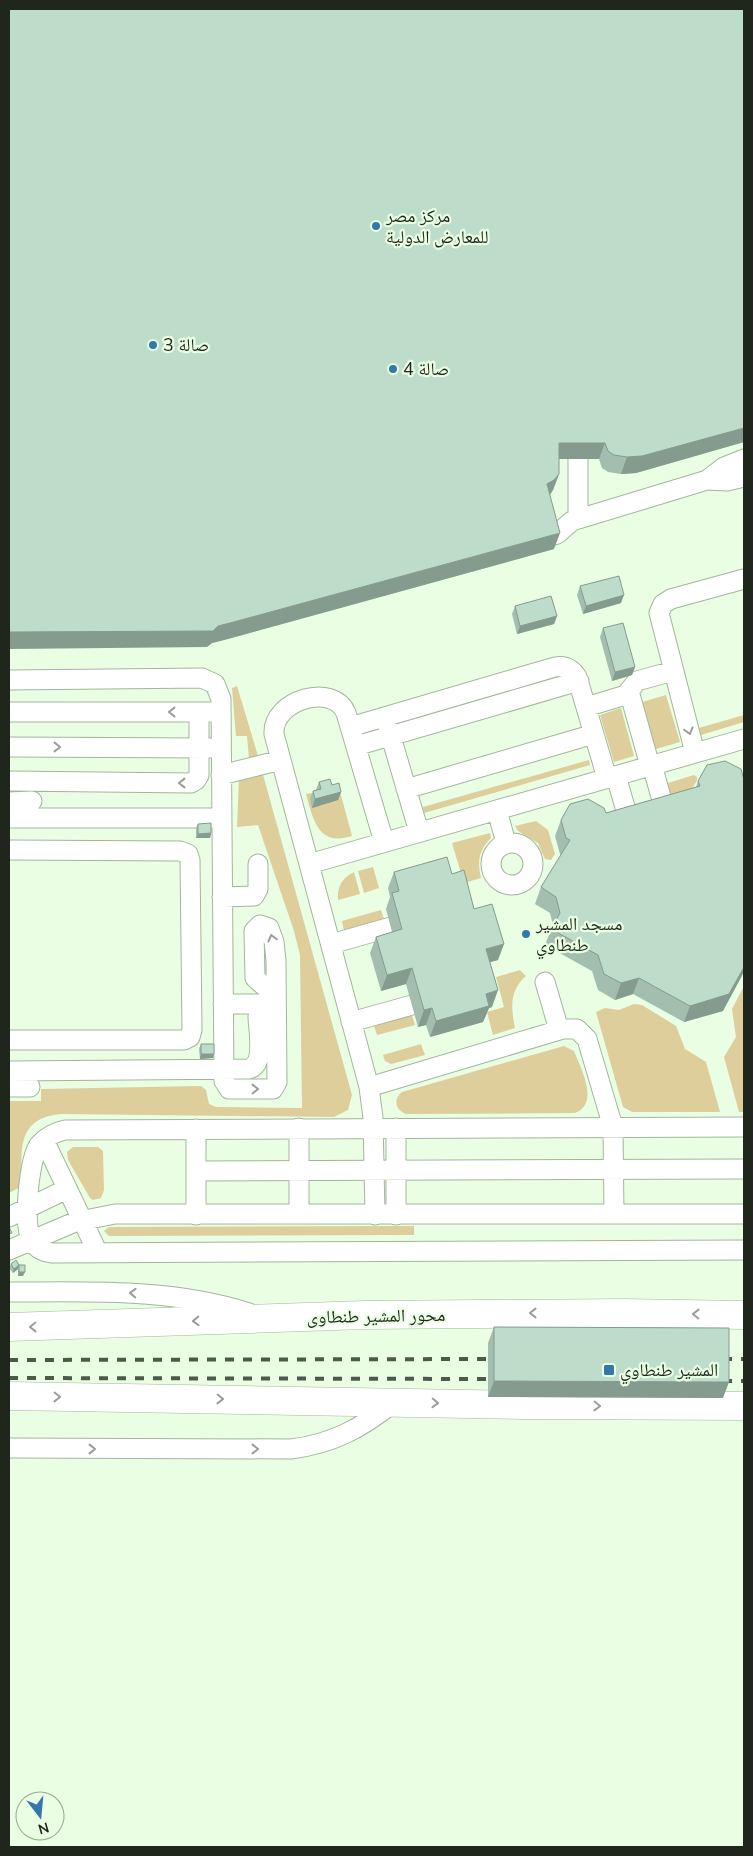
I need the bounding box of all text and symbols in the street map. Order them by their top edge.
place label: مركز مصر للمعارض الدولية [385,204,488,249]
marker: مركز مصر للمعارض الدولية [370,220,382,232]
place label: صالة 3 [163,333,209,357]
marker: صالة 3 [147,339,159,351]
place label: صالة 4 [403,357,449,381]
marker: صالة 4 [387,363,399,375]
one-way arrow [168,707,176,717]
one-way arrow [683,726,694,735]
one-way arrow [54,742,62,752]
one-way arrow [177,778,185,788]
place label: مسجد المشير طنطاوي [535,912,623,960]
marker: مسجد المشير طنطاوي [520,928,532,940]
one-way arrow [267,933,278,942]
one-way arrow [252,1084,259,1094]
one-way arrow [129,1288,137,1298]
street label: محور المشير طنطاوى [306,1303,446,1329]
one-way arrow [529,1308,536,1318]
one-way arrow [691,1309,699,1319]
one-way arrow [191,1316,199,1327]
one-way arrow [29,1321,37,1332]
place label: المشير طنطاوي [620,1358,718,1385]
marker: المشير طنطاوي [602,1363,616,1377]
one-way arrow [54,1392,62,1402]
one-way arrow [216,1394,224,1404]
one-way arrow [432,1398,439,1408]
one-way arrow [594,1401,602,1411]
one-way arrow [89,1443,97,1454]
one-way arrow [252,1444,259,1454]
north arrow [15,1791,65,1841]
text: N [36,1817,51,1839]

